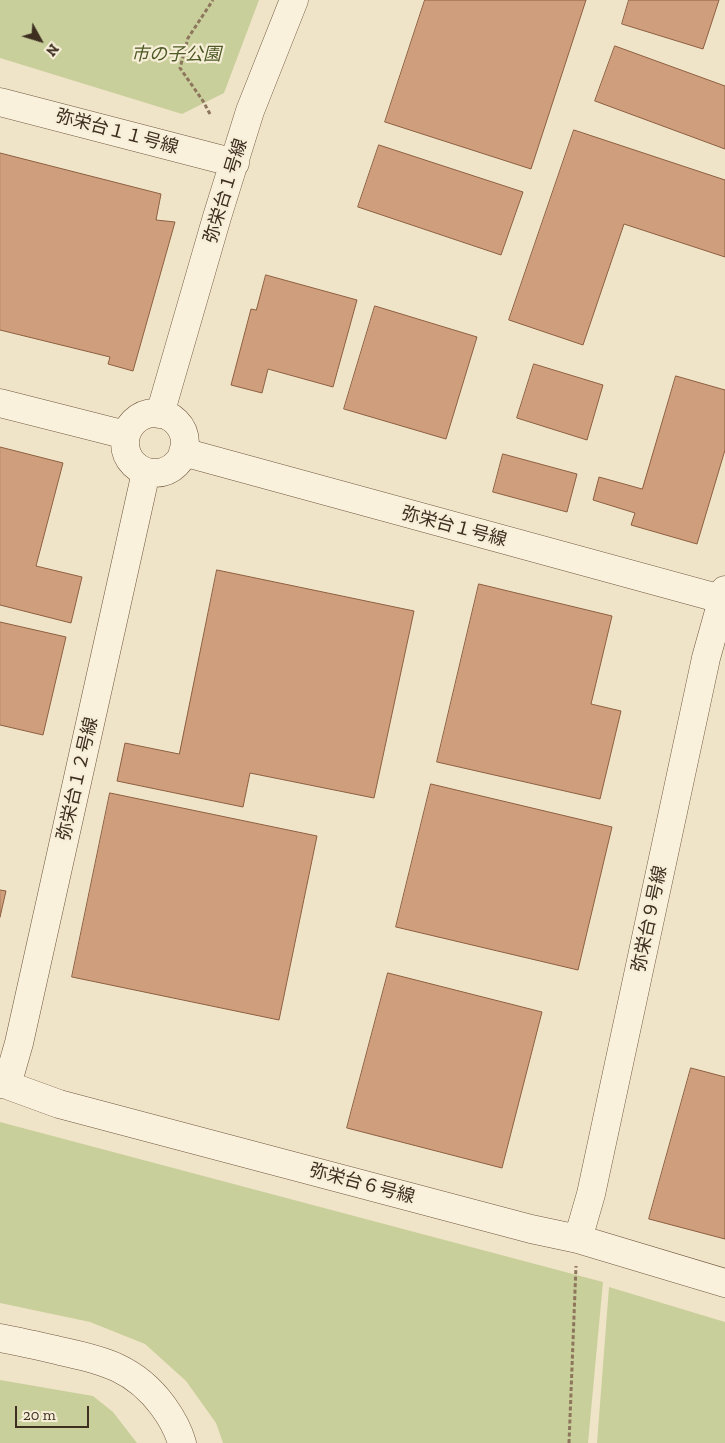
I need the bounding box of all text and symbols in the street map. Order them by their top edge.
north arrow [15,15,65,65]
text: N [42,40,62,59]
park label: 市の子公園 [131,44,221,66]
street label: 弥栄台１１号線 [53,105,181,159]
street label: 弥栄台１号線 [200,136,252,246]
street label: 弥栄台１号線 [399,503,509,551]
street label: 弥栄台１２号線 [53,715,103,843]
street label: 弥栄台９号線 [628,864,672,974]
street label: 弥栄台６号線 [307,1160,417,1208]
scale bar [18,1396,91,1428]
text: 20 m [23,1406,56,1424]

